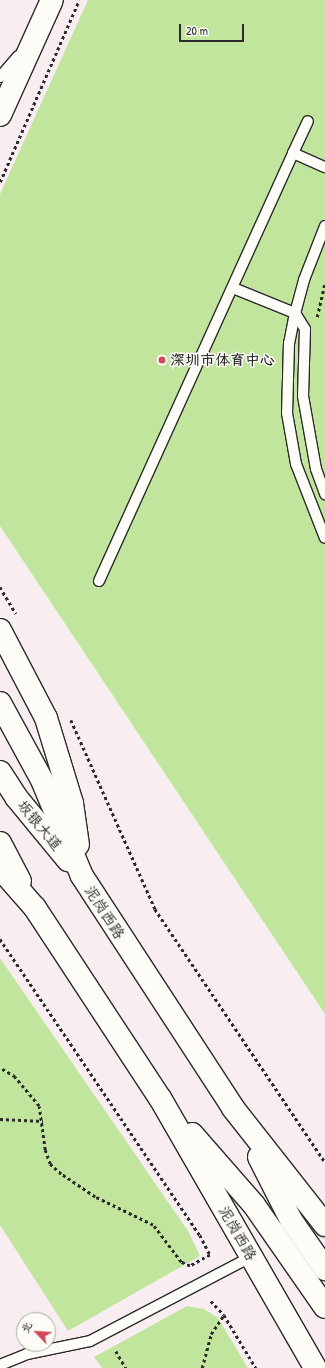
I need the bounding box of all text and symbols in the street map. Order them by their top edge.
scale bar [181,16,246,42]
text: 20 m [186,22,208,39]
place label: 深圳市体育中心 [170,351,275,369]
marker: 深圳市体育中心 [157,355,167,365]
street label: 坂银大道 [14,796,66,854]
street label: 泥岗西路 [81,882,129,942]
street label: 泥岗西路 [215,1203,261,1263]
north arrow [16,1312,56,1352]
text: 北 [17,1319,35,1335]

